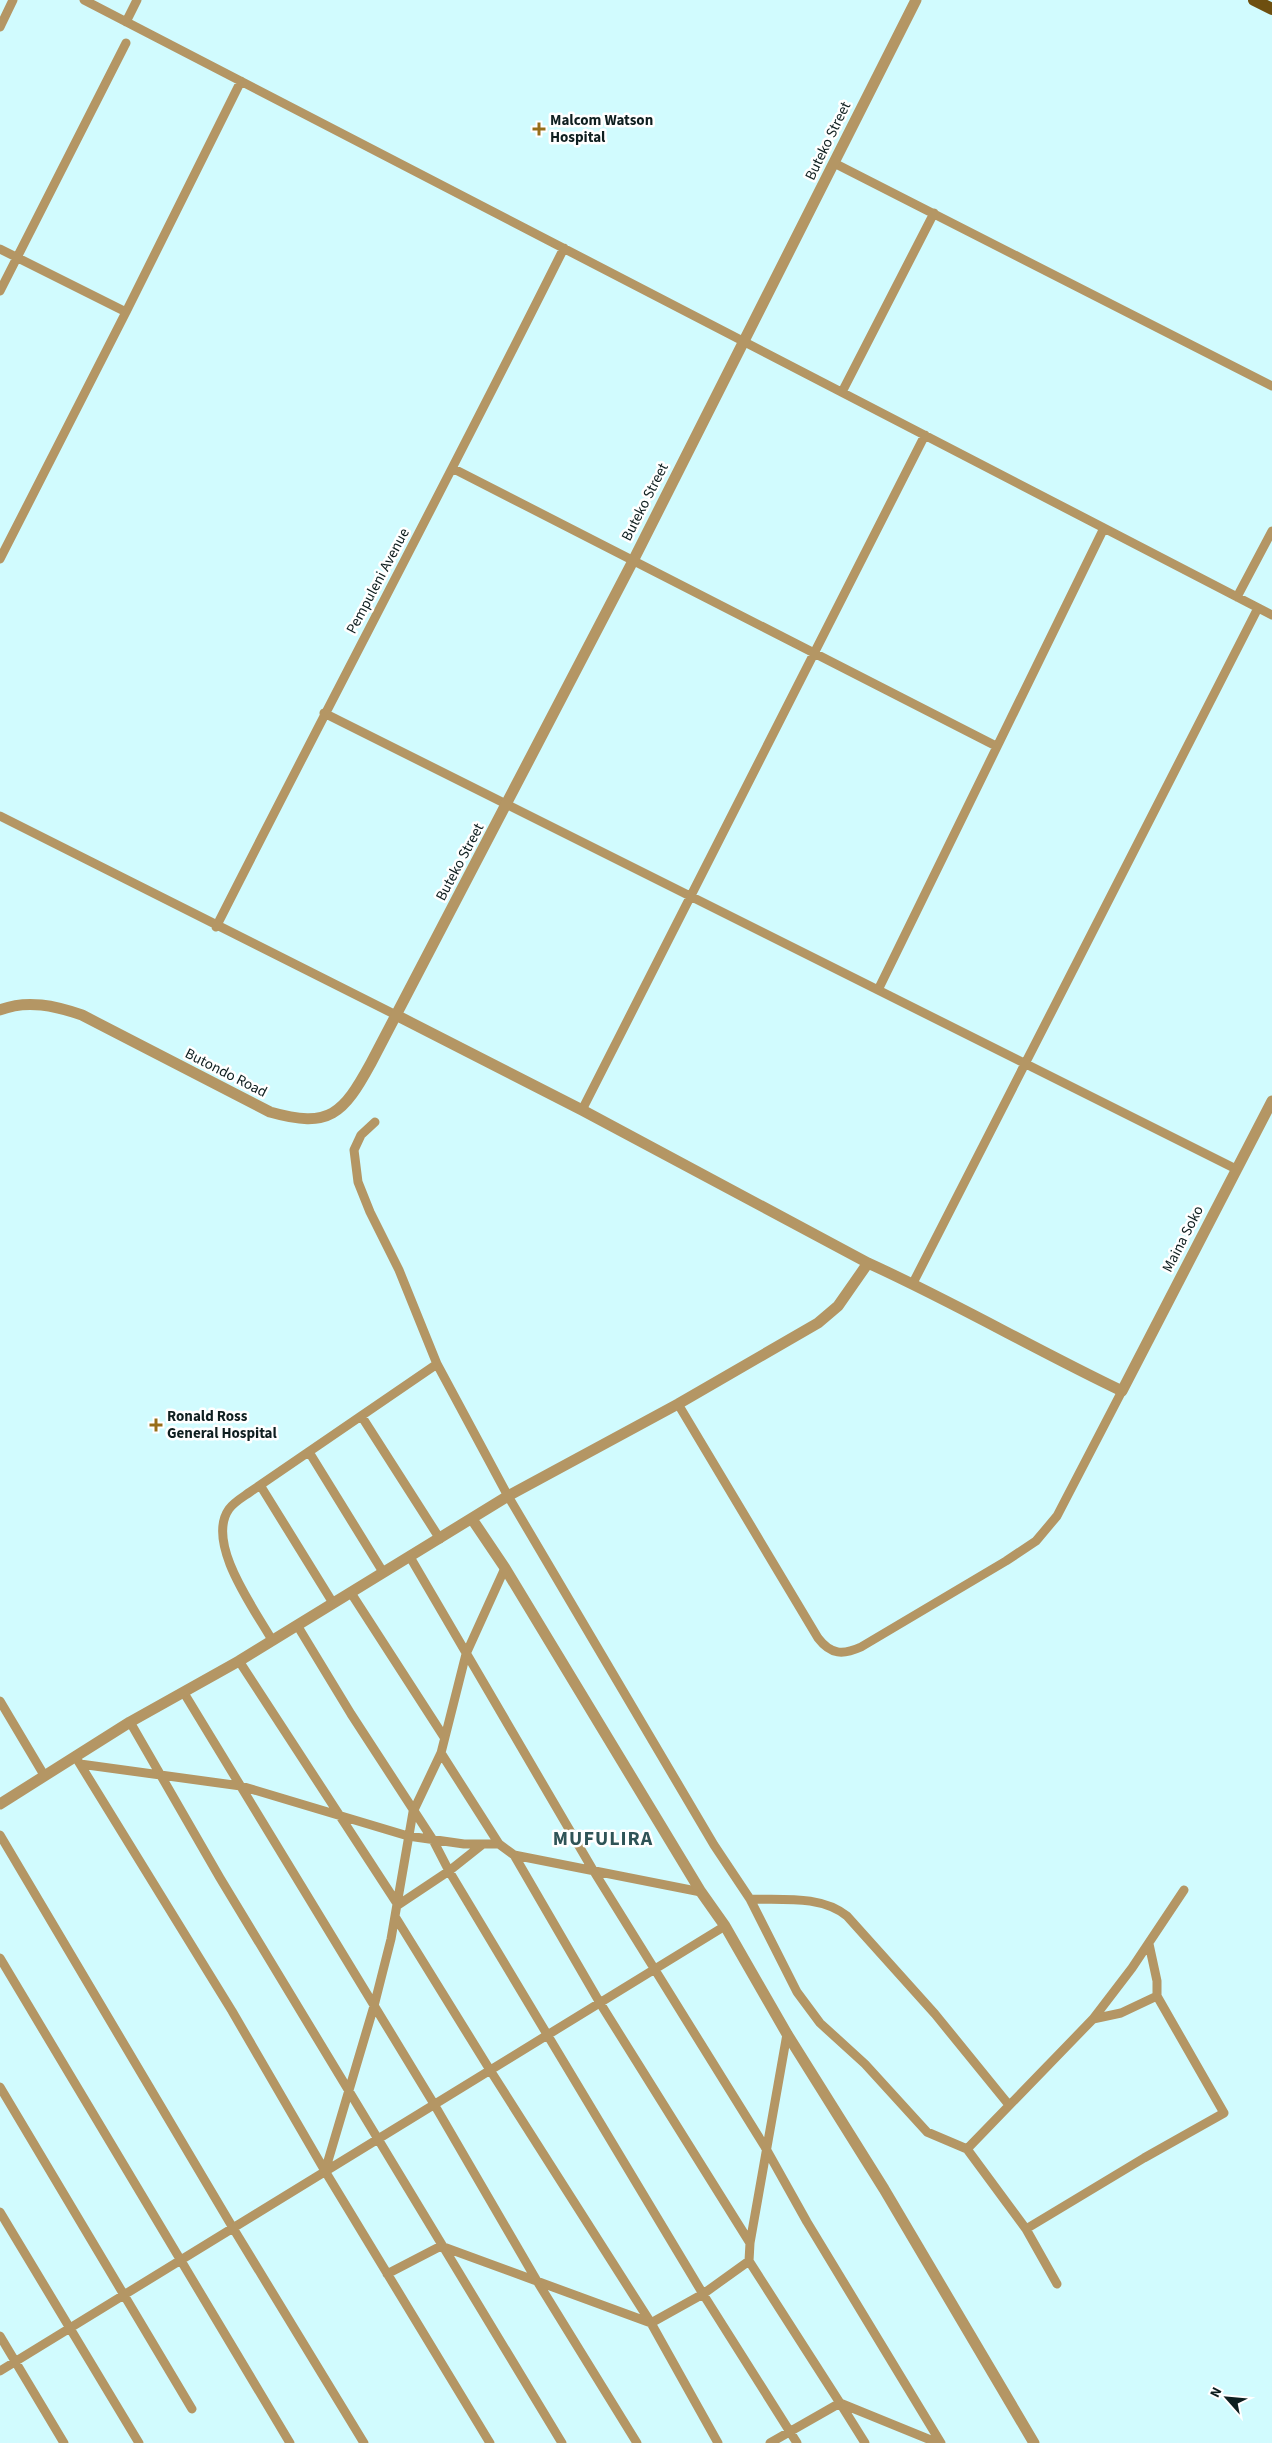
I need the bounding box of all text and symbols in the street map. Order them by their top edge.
street label: Buteko Street [800,98,856,184]
place label: Malcom Watson Hospital [550,110,653,148]
marker: Malcom Watson Hospital [532,122,546,136]
street label: Buteko Street [616,459,674,545]
street label: Pempuleni Avenue [341,524,415,638]
street label: Buteko Street [431,819,489,905]
street label: Butondo Road [181,1043,271,1103]
street label: Maina Soko [1157,1202,1209,1276]
place label: Ronald Ross General Hospital [167,1406,278,1444]
marker: Ronald Ross General Hospital [149,1418,163,1432]
district label: MUFULIRA [553,1825,653,1853]
north arrow [1202,2373,1252,2423]
text: N [1205,2384,1227,2401]

